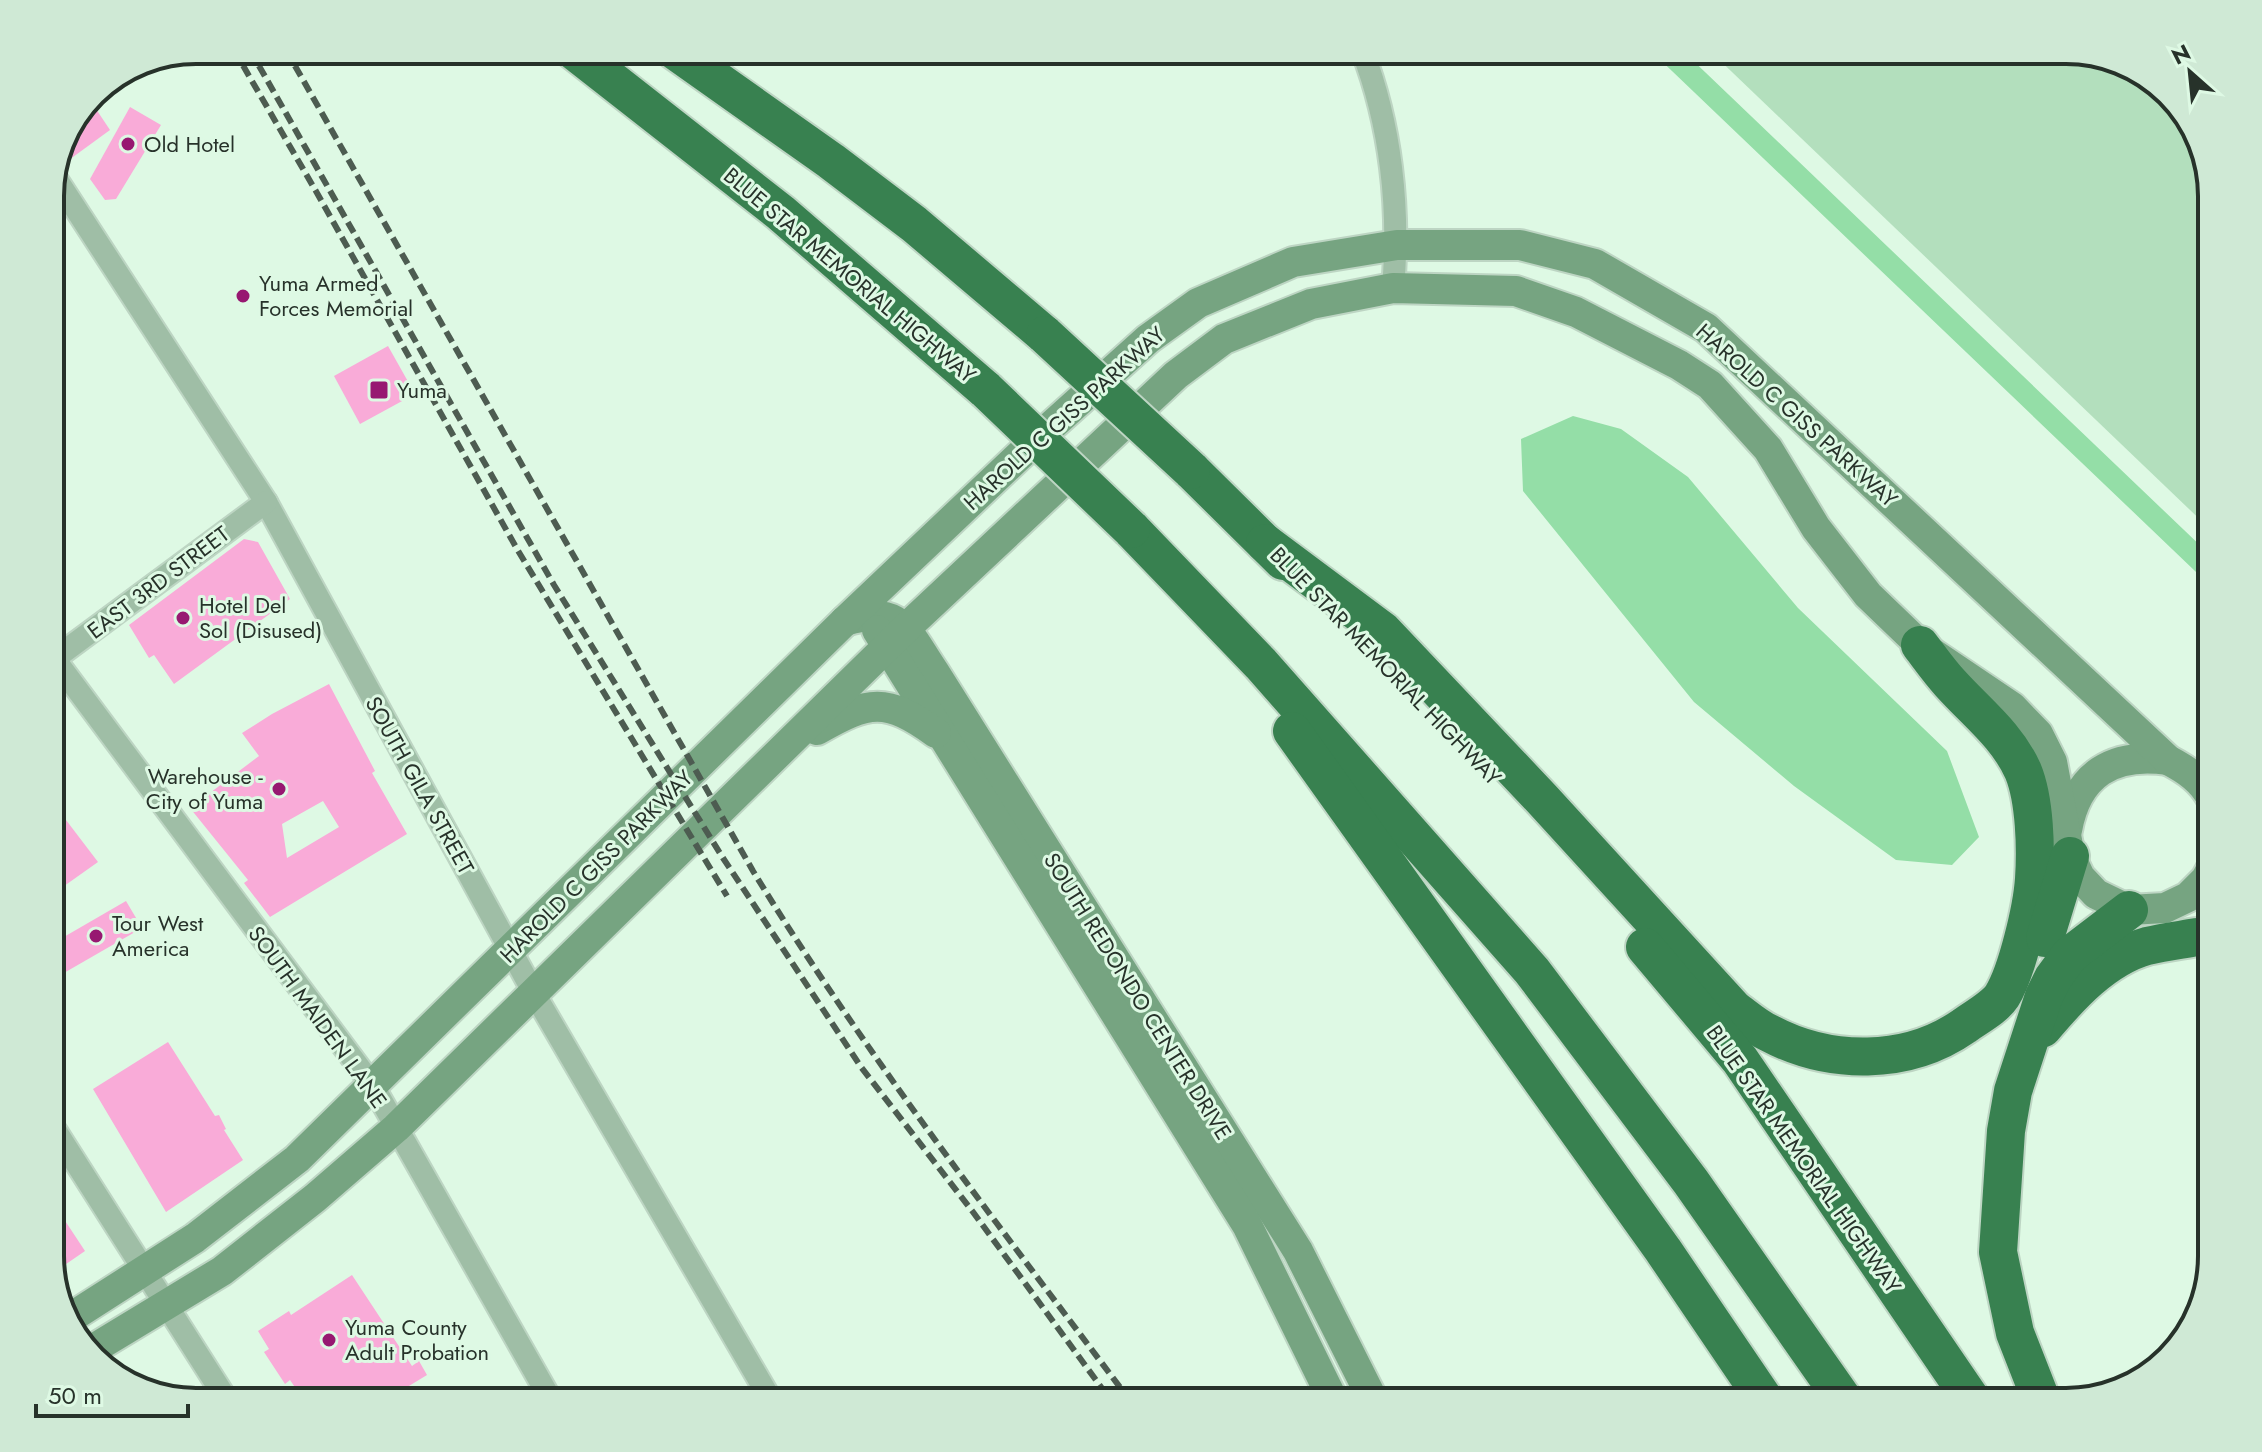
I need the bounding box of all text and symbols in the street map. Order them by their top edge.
north arrow [2150,32,2230,112]
text: N [2166,36,2196,72]
place label: Old Hotel [144,128,235,160]
marker: Old Hotel [119,135,137,153]
street label: BLUE STAR MEMORIAL HIGHWAY [717,160,984,391]
place label: Yuma Armed Forces Memorial [259,267,413,324]
marker: Yuma Armed Forces Memorial [234,287,252,305]
street label: HAROLD C GISS PARKWAY [1689,316,1905,515]
street label: HAROLD C GISS PARKWAY [956,318,1172,517]
place label: Yuma [397,374,447,406]
marker: Yuma [368,379,390,401]
street label: EAST 3RD STREET [80,517,236,646]
street label: BLUE STAR MEMORIAL HIGHWAY [1263,539,1509,793]
place label: Hotel Del Sol (Disused) [199,589,322,646]
marker: Hotel Del Sol (Disused) [174,609,192,627]
street label: SOUTH GILA STREET [358,690,483,880]
place label: Warehouse - City of Yuma [146,760,263,817]
street label: HAROLD C GISS PARKWAY [492,762,700,970]
marker: Warehouse - City of Yuma [270,780,288,798]
street label: SOUTH REDONDO CENTER DRIVE [1036,846,1240,1146]
place label: Tour West America [112,907,204,964]
street label: SOUTH MAIDEN LANE [241,919,395,1115]
marker: Tour West America [87,927,105,945]
street label: BLUE STAR MEMORIAL HIGHWAY [1699,1018,1909,1300]
place label: Yuma County Adult Probation [345,1311,489,1368]
marker: Yuma County Adult Probation [320,1331,338,1349]
scale bar [36,1368,188,1418]
text: 50 m [48,1378,102,1413]

